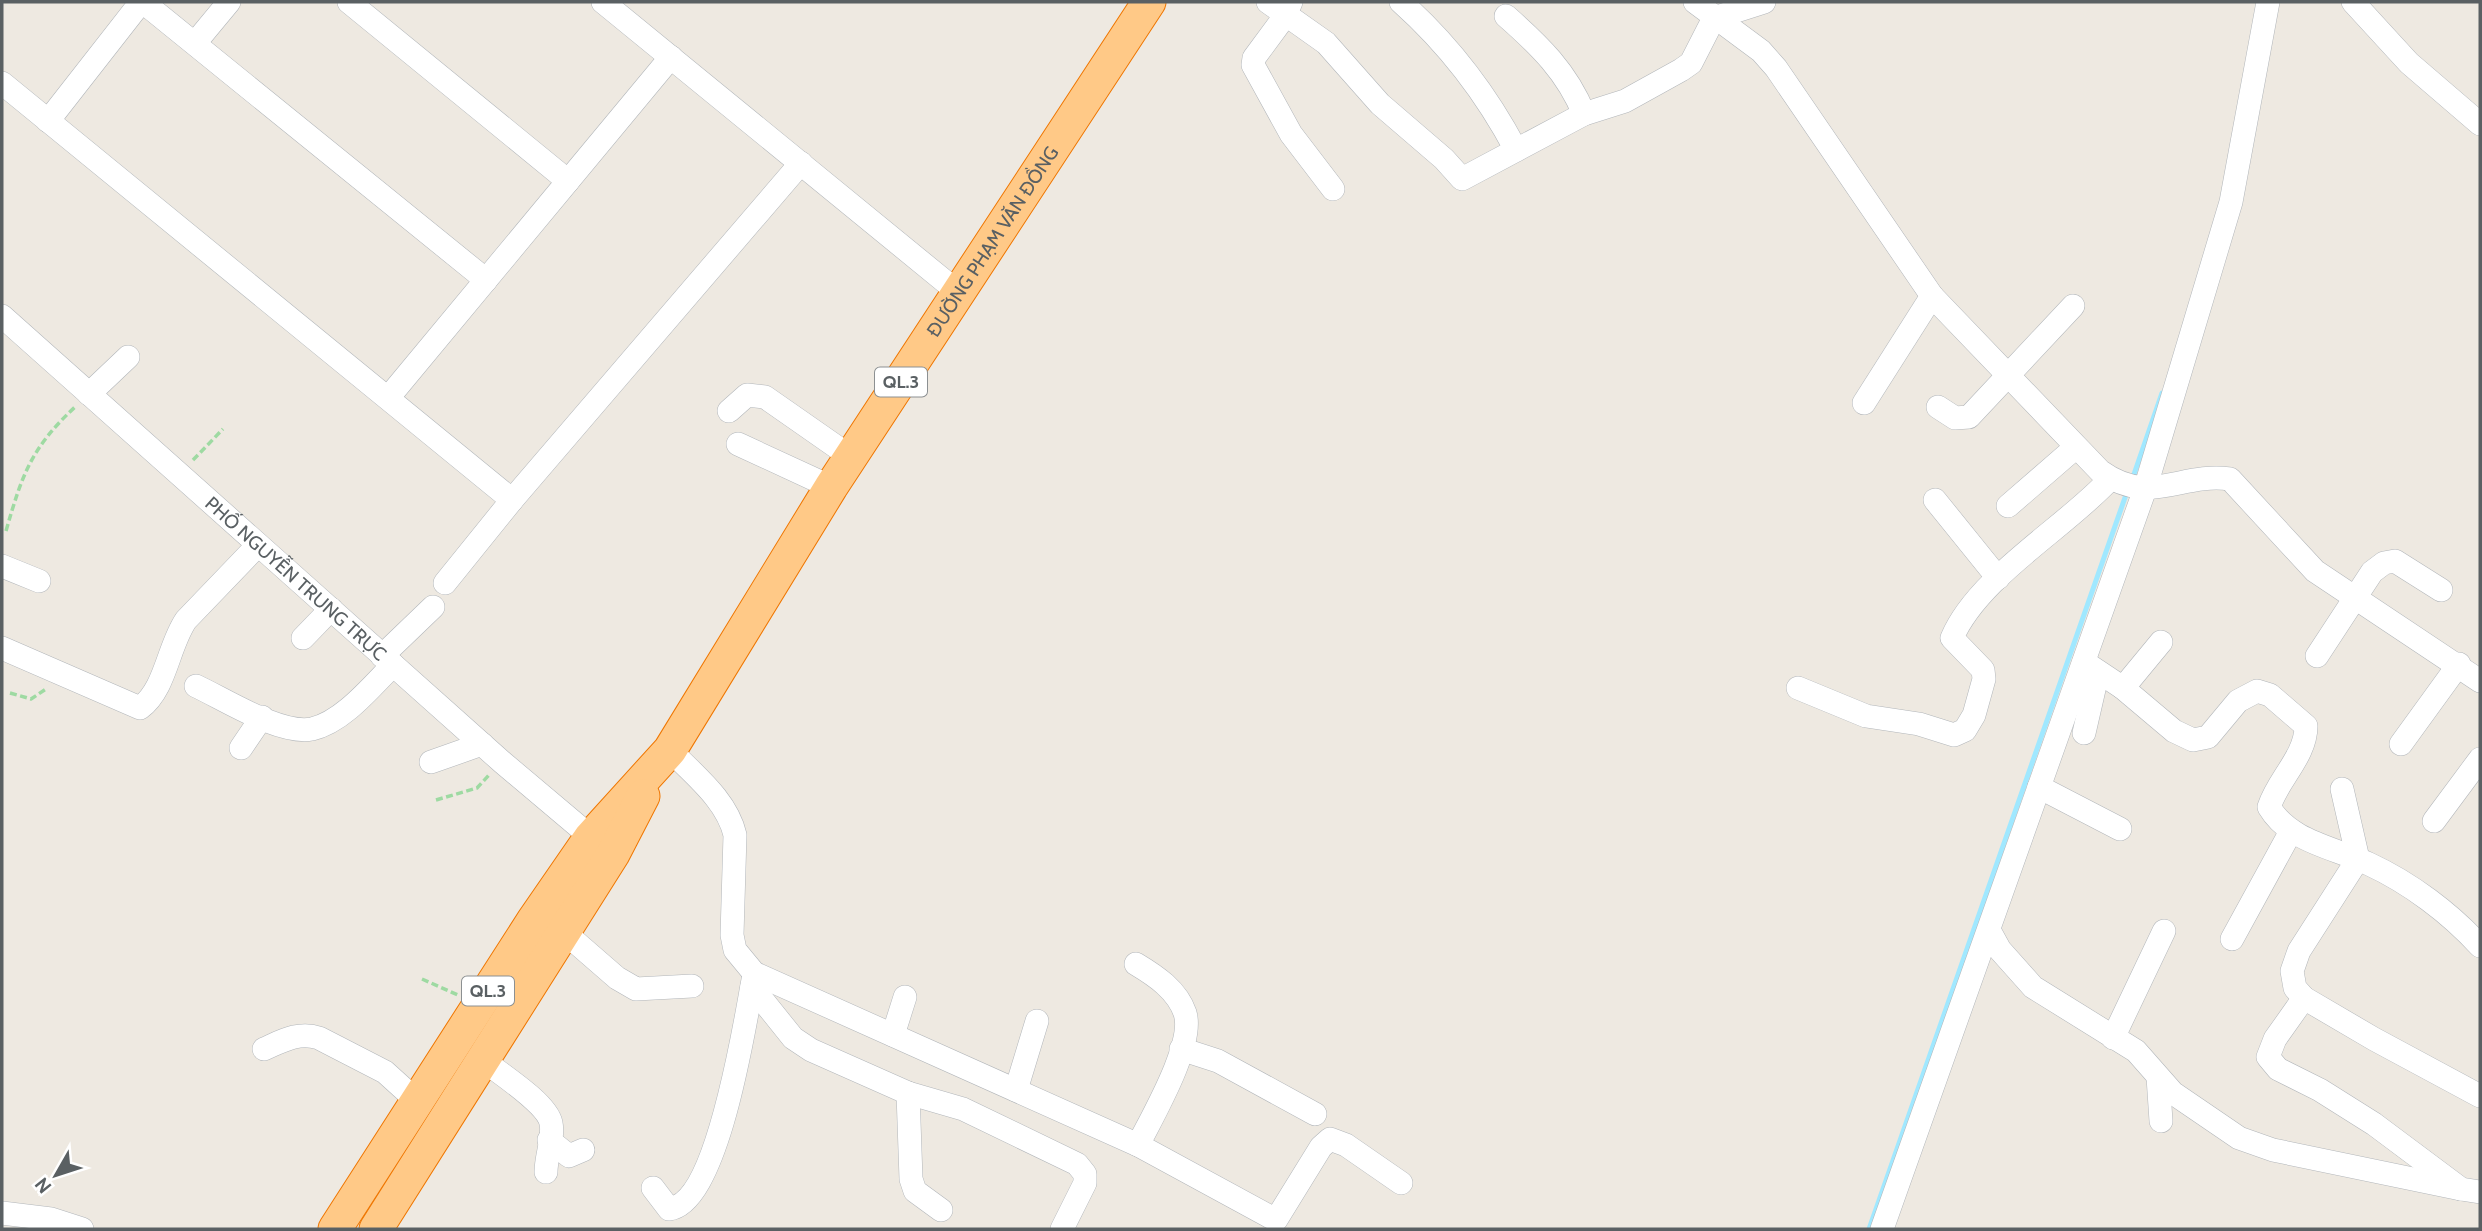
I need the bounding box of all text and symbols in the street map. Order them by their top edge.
street label: ĐƯỜNG PHẠM VĂN ĐỒNG [922,142,1063,341]
road number: QL.3 [875,368,927,396]
street label: PHỐ NGUYỄN TRUNG TRỰC [200,492,391,666]
road number: QL.3 [462,976,514,1006]
north arrow [21,1140,91,1210]
text: N [30,1173,56,1198]

